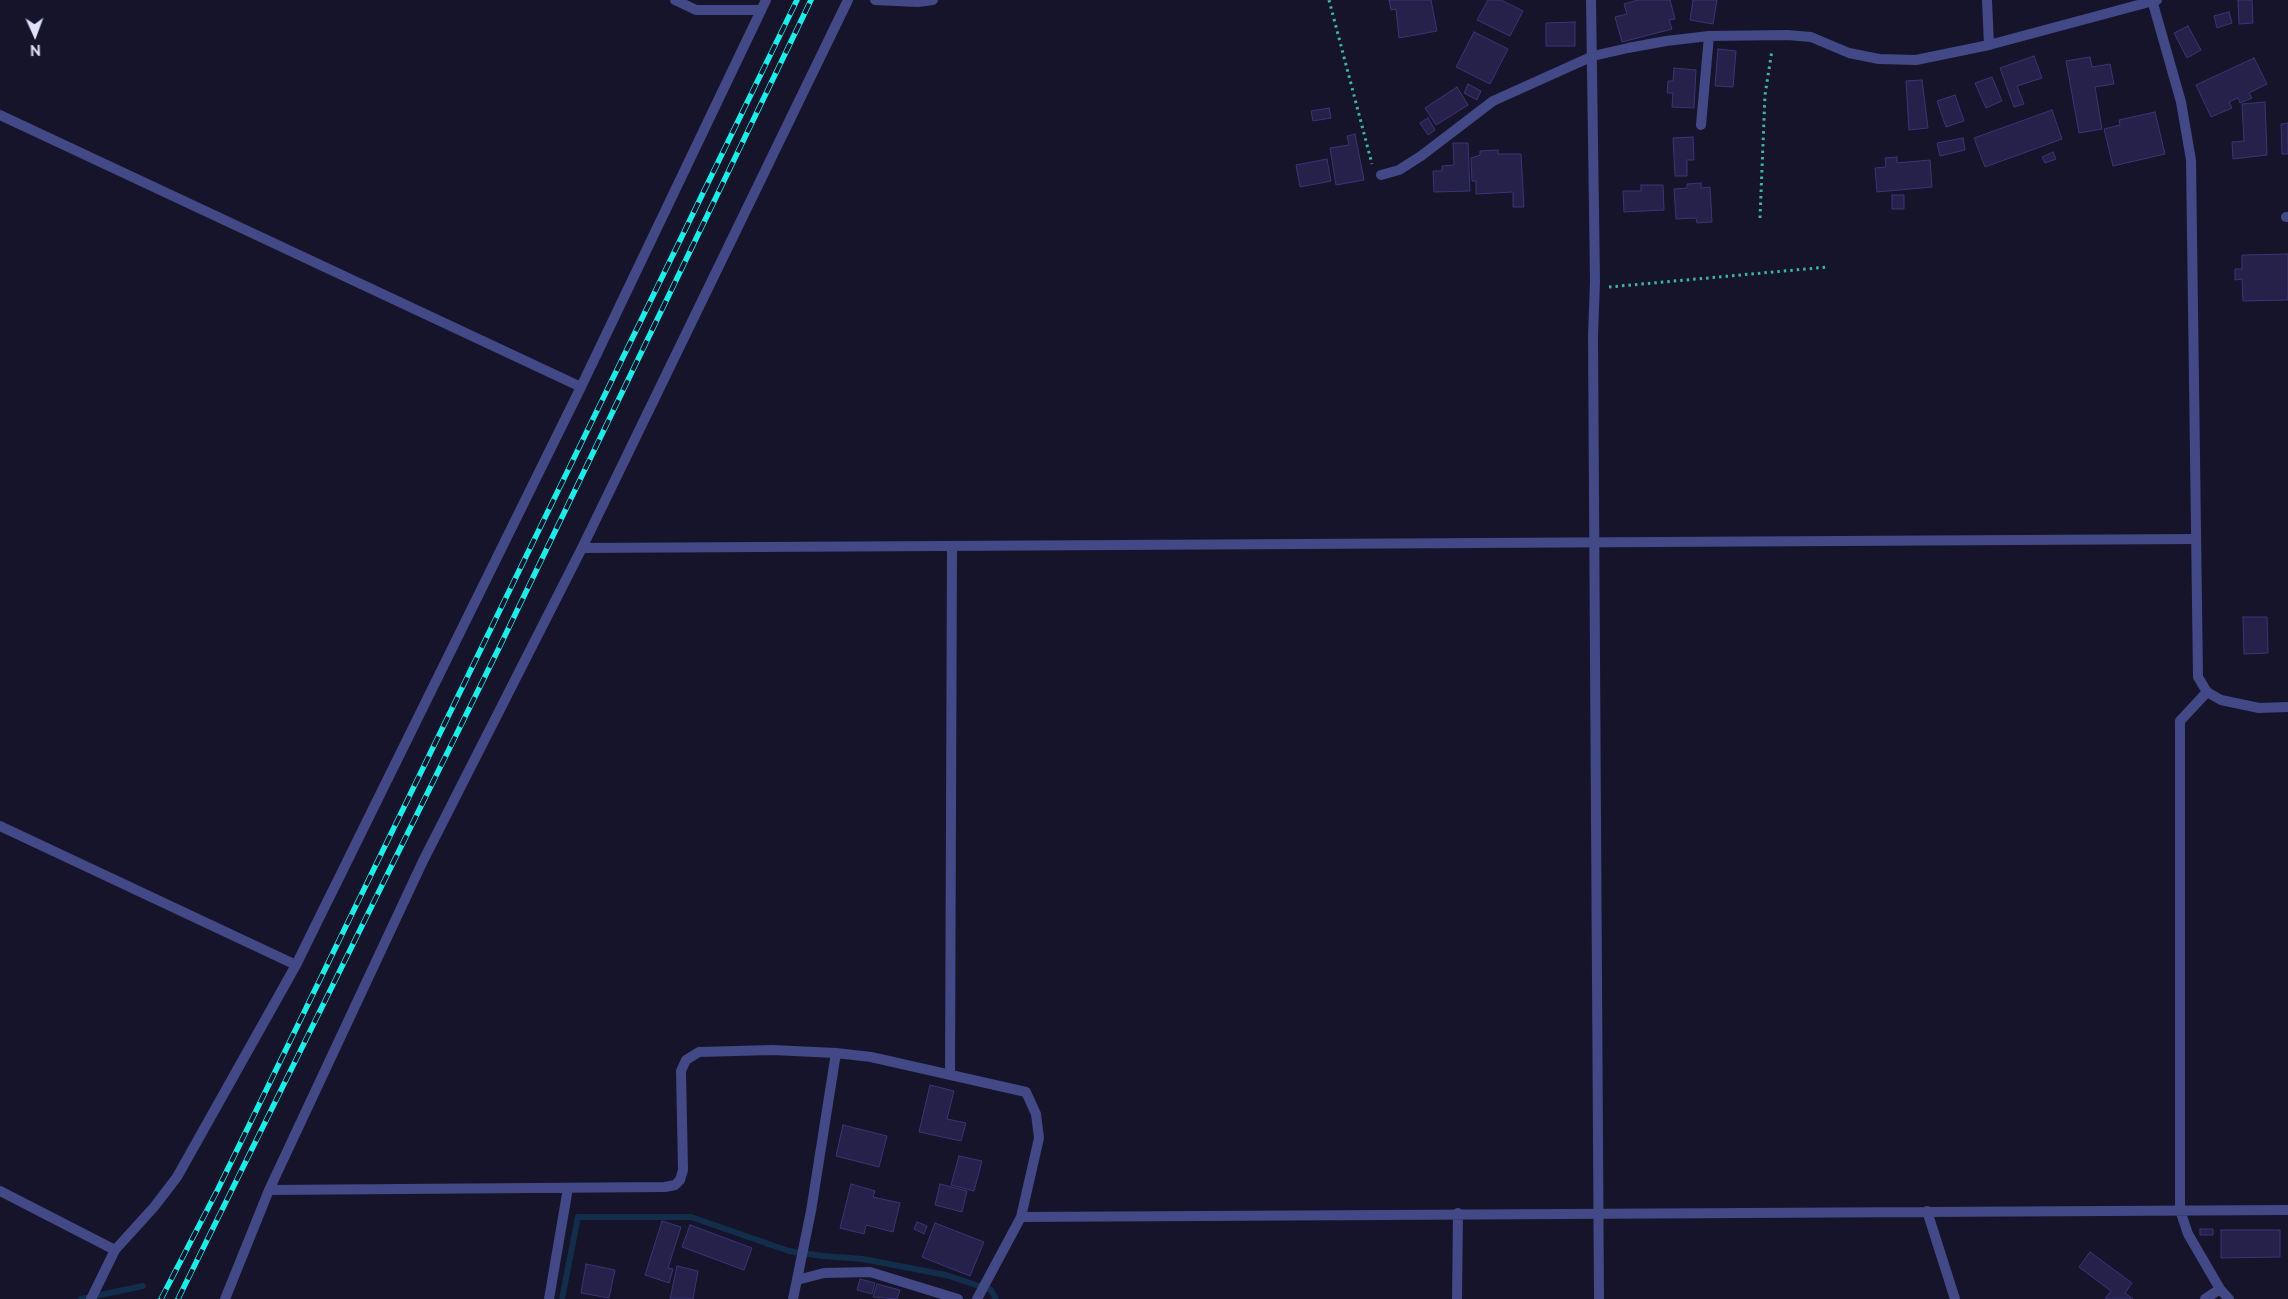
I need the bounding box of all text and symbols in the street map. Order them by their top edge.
north arrow [10,10,60,60]
text: N [30,42,41,58]

